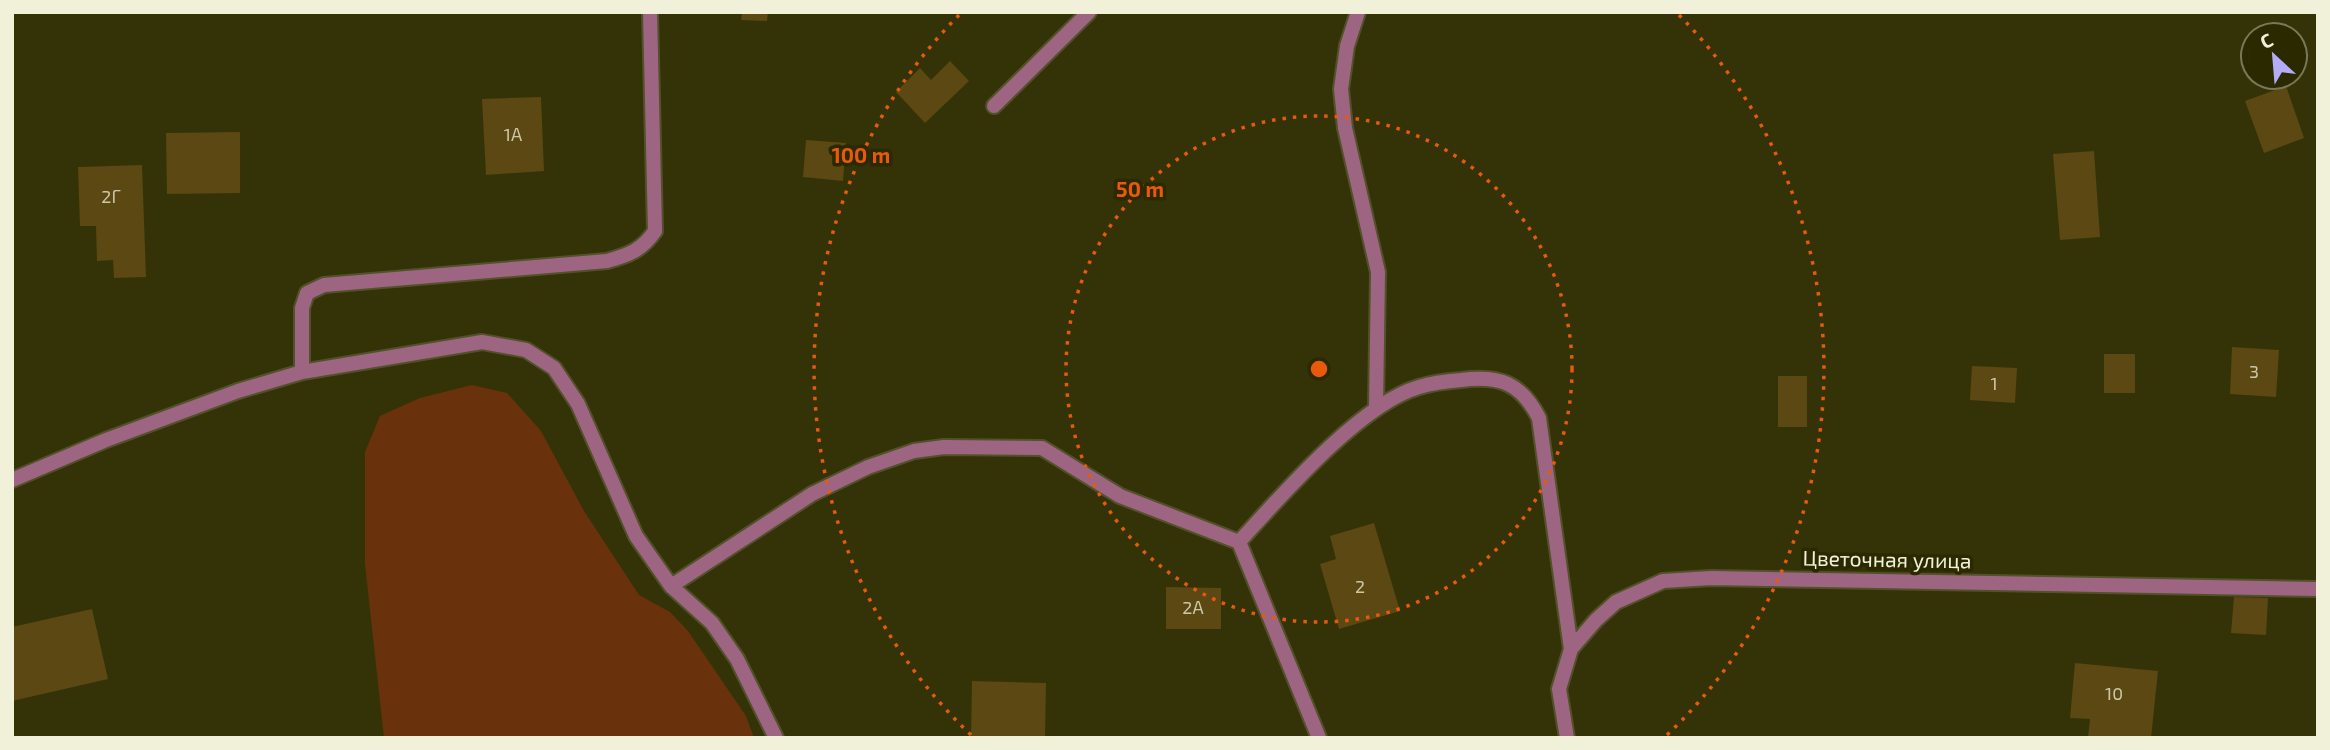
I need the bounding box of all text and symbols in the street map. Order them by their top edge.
north arrow [2239,21,2309,91]
text: С [2256,27,2276,53]
house number: 1А [504,123,523,145]
text: 100 m [832,142,890,167]
text: 50 m [1116,176,1164,201]
house number: 2Г [101,185,121,207]
centre of rings [1307,357,1331,381]
house number: 3 [2249,360,2259,382]
house number: 1 [1990,372,1998,394]
street label: Цветочная улица [1802,545,1972,573]
house number: 2 [1355,575,1365,597]
house number: 2А [1182,596,1204,618]
house number: 10 [2105,682,2123,704]

